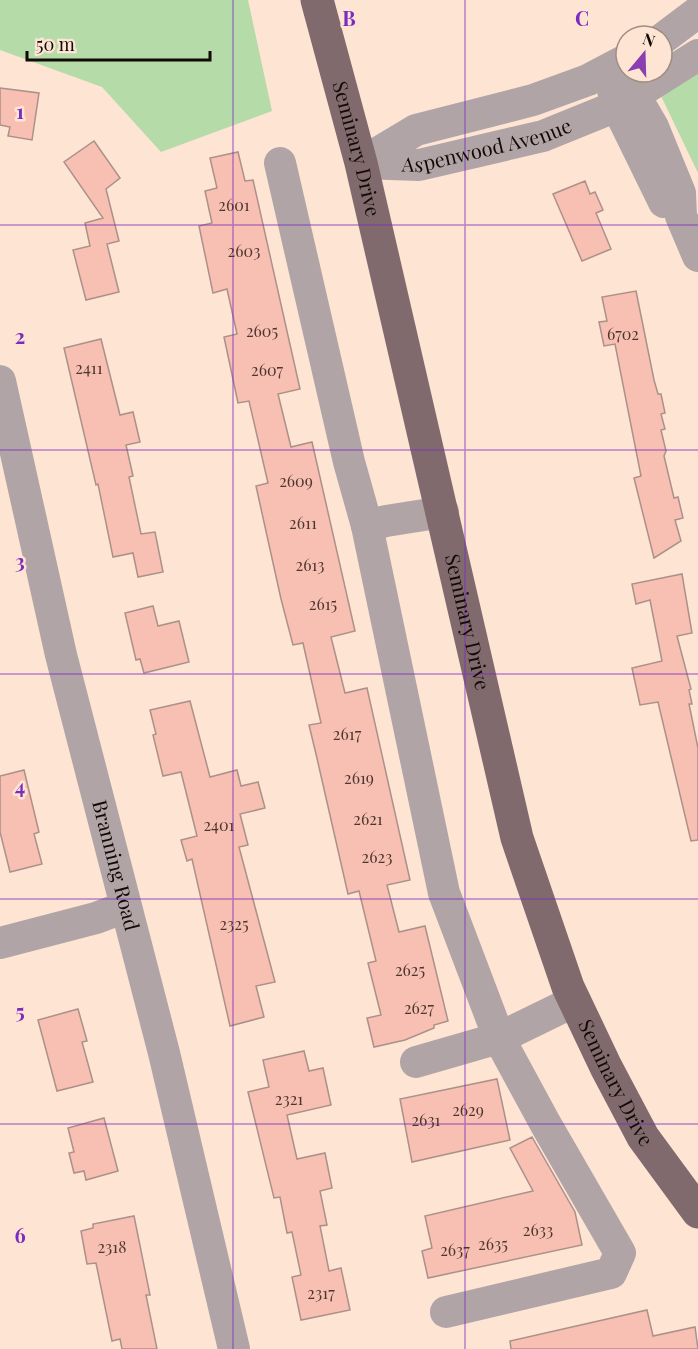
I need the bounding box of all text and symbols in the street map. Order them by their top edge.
text: B [342,4,356,31]
text: C [575,4,589,31]
scale bar [27,24,210,62]
north arrow [614,24,674,84]
text: N [640,28,658,51]
text: 50 m [36,32,75,56]
street label: Seminary Drive [327,78,388,219]
text: 1 [16,97,24,124]
street label: Aspenwood Avenue [400,111,575,177]
house number: 2601 [218,194,250,215]
house number: 2603 [228,240,260,261]
house number: 2605 [246,320,278,341]
text: 2 [15,322,25,349]
house number: 6702 [607,323,639,344]
house number: 2411 [75,357,103,378]
house number: 2607 [251,359,284,380]
house number: 2609 [279,470,313,491]
house number: 2611 [289,512,317,533]
text: 3 [15,547,25,574]
street label: Seminary Drive [440,551,497,692]
house number: 2613 [296,554,324,575]
house number: 2615 [309,593,337,614]
house number: 2617 [333,723,362,744]
house number: 2619 [344,767,374,788]
text: 4 [15,772,25,799]
street label: Branning Road [87,797,147,934]
house number: 2621 [353,808,383,829]
house number: 2401 [203,814,235,835]
house number: 2623 [362,846,392,867]
house number: 2325 [219,913,249,934]
house number: 2625 [395,959,425,980]
text: 5 [15,997,25,1024]
house number: 2627 [404,997,435,1018]
street label: Seminary Drive [573,1014,660,1151]
house number: 2321 [275,1088,303,1109]
house number: 2629 [452,1099,484,1120]
house number: 2631 [411,1109,441,1130]
house number: 2633 [523,1219,553,1240]
text: 6 [14,1221,26,1248]
house number: 2635 [478,1233,508,1254]
house number: 2318 [97,1236,127,1257]
house number: 2637 [440,1239,470,1260]
house number: 2317 [307,1282,335,1303]

